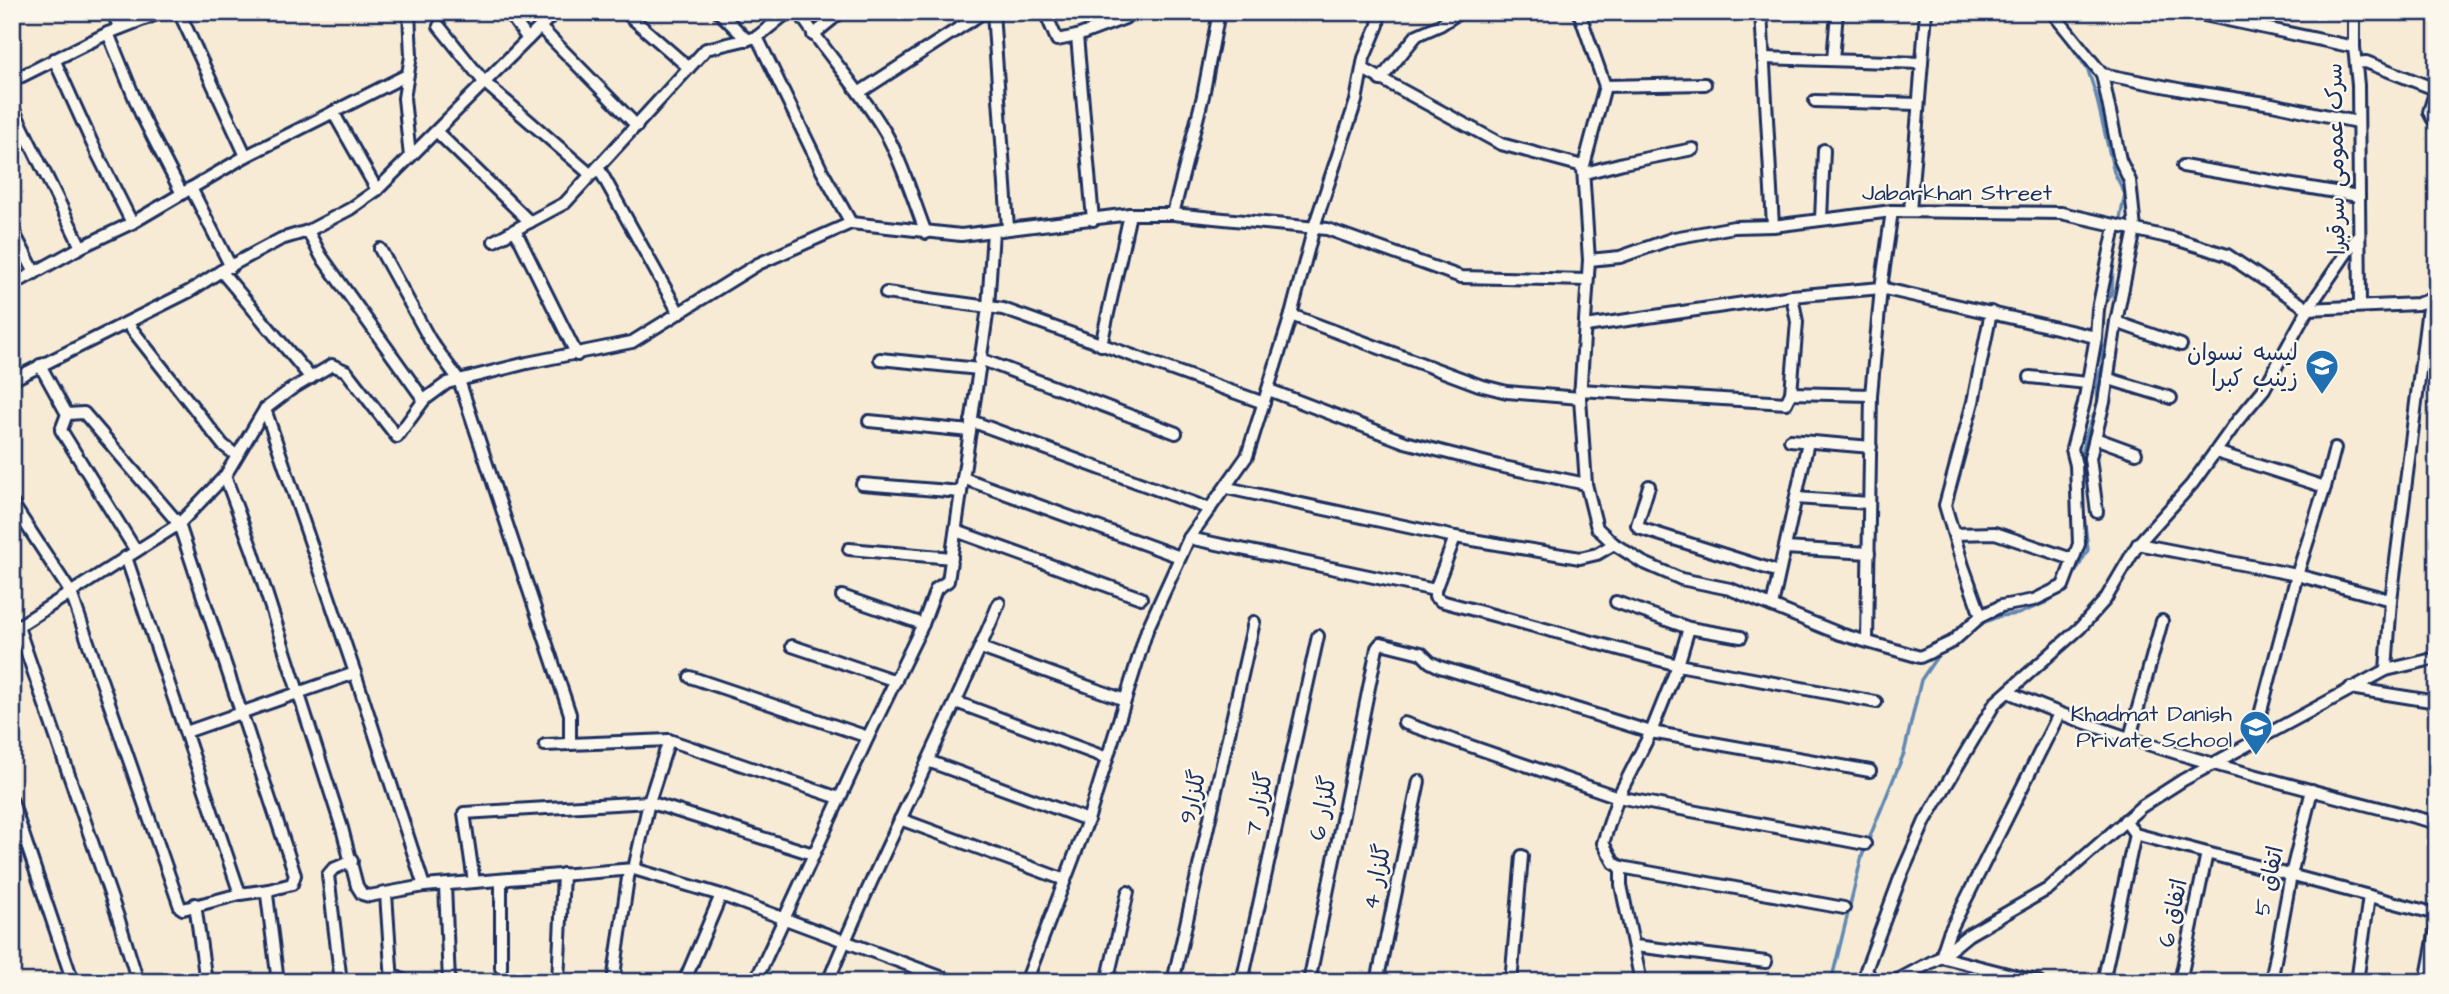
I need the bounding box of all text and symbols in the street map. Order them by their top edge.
street label: سرک عمومی سرقبرا [2318,63,2354,255]
street label: Jabarkhan Street [1862,177,2053,209]
place label: لیسه نسوان زینب کبرا [2187,337,2298,395]
school or university icon: لیسه نسوان زینب کبرا [2303,347,2341,396]
place label: Khadmat Danish Private School [2071,698,2233,756]
school or university icon: Khadmat Danish Private School [2237,708,2275,757]
street label: گلزار9 [1171,767,1215,827]
street label: گلزار 7 [1237,769,1281,839]
street label: گلزار 6 [1301,773,1345,843]
street label: گلزار 4 [1354,841,1400,913]
street label: اتفاق 5 [2246,843,2292,919]
street label: اتفاق 6 [2150,876,2196,950]

